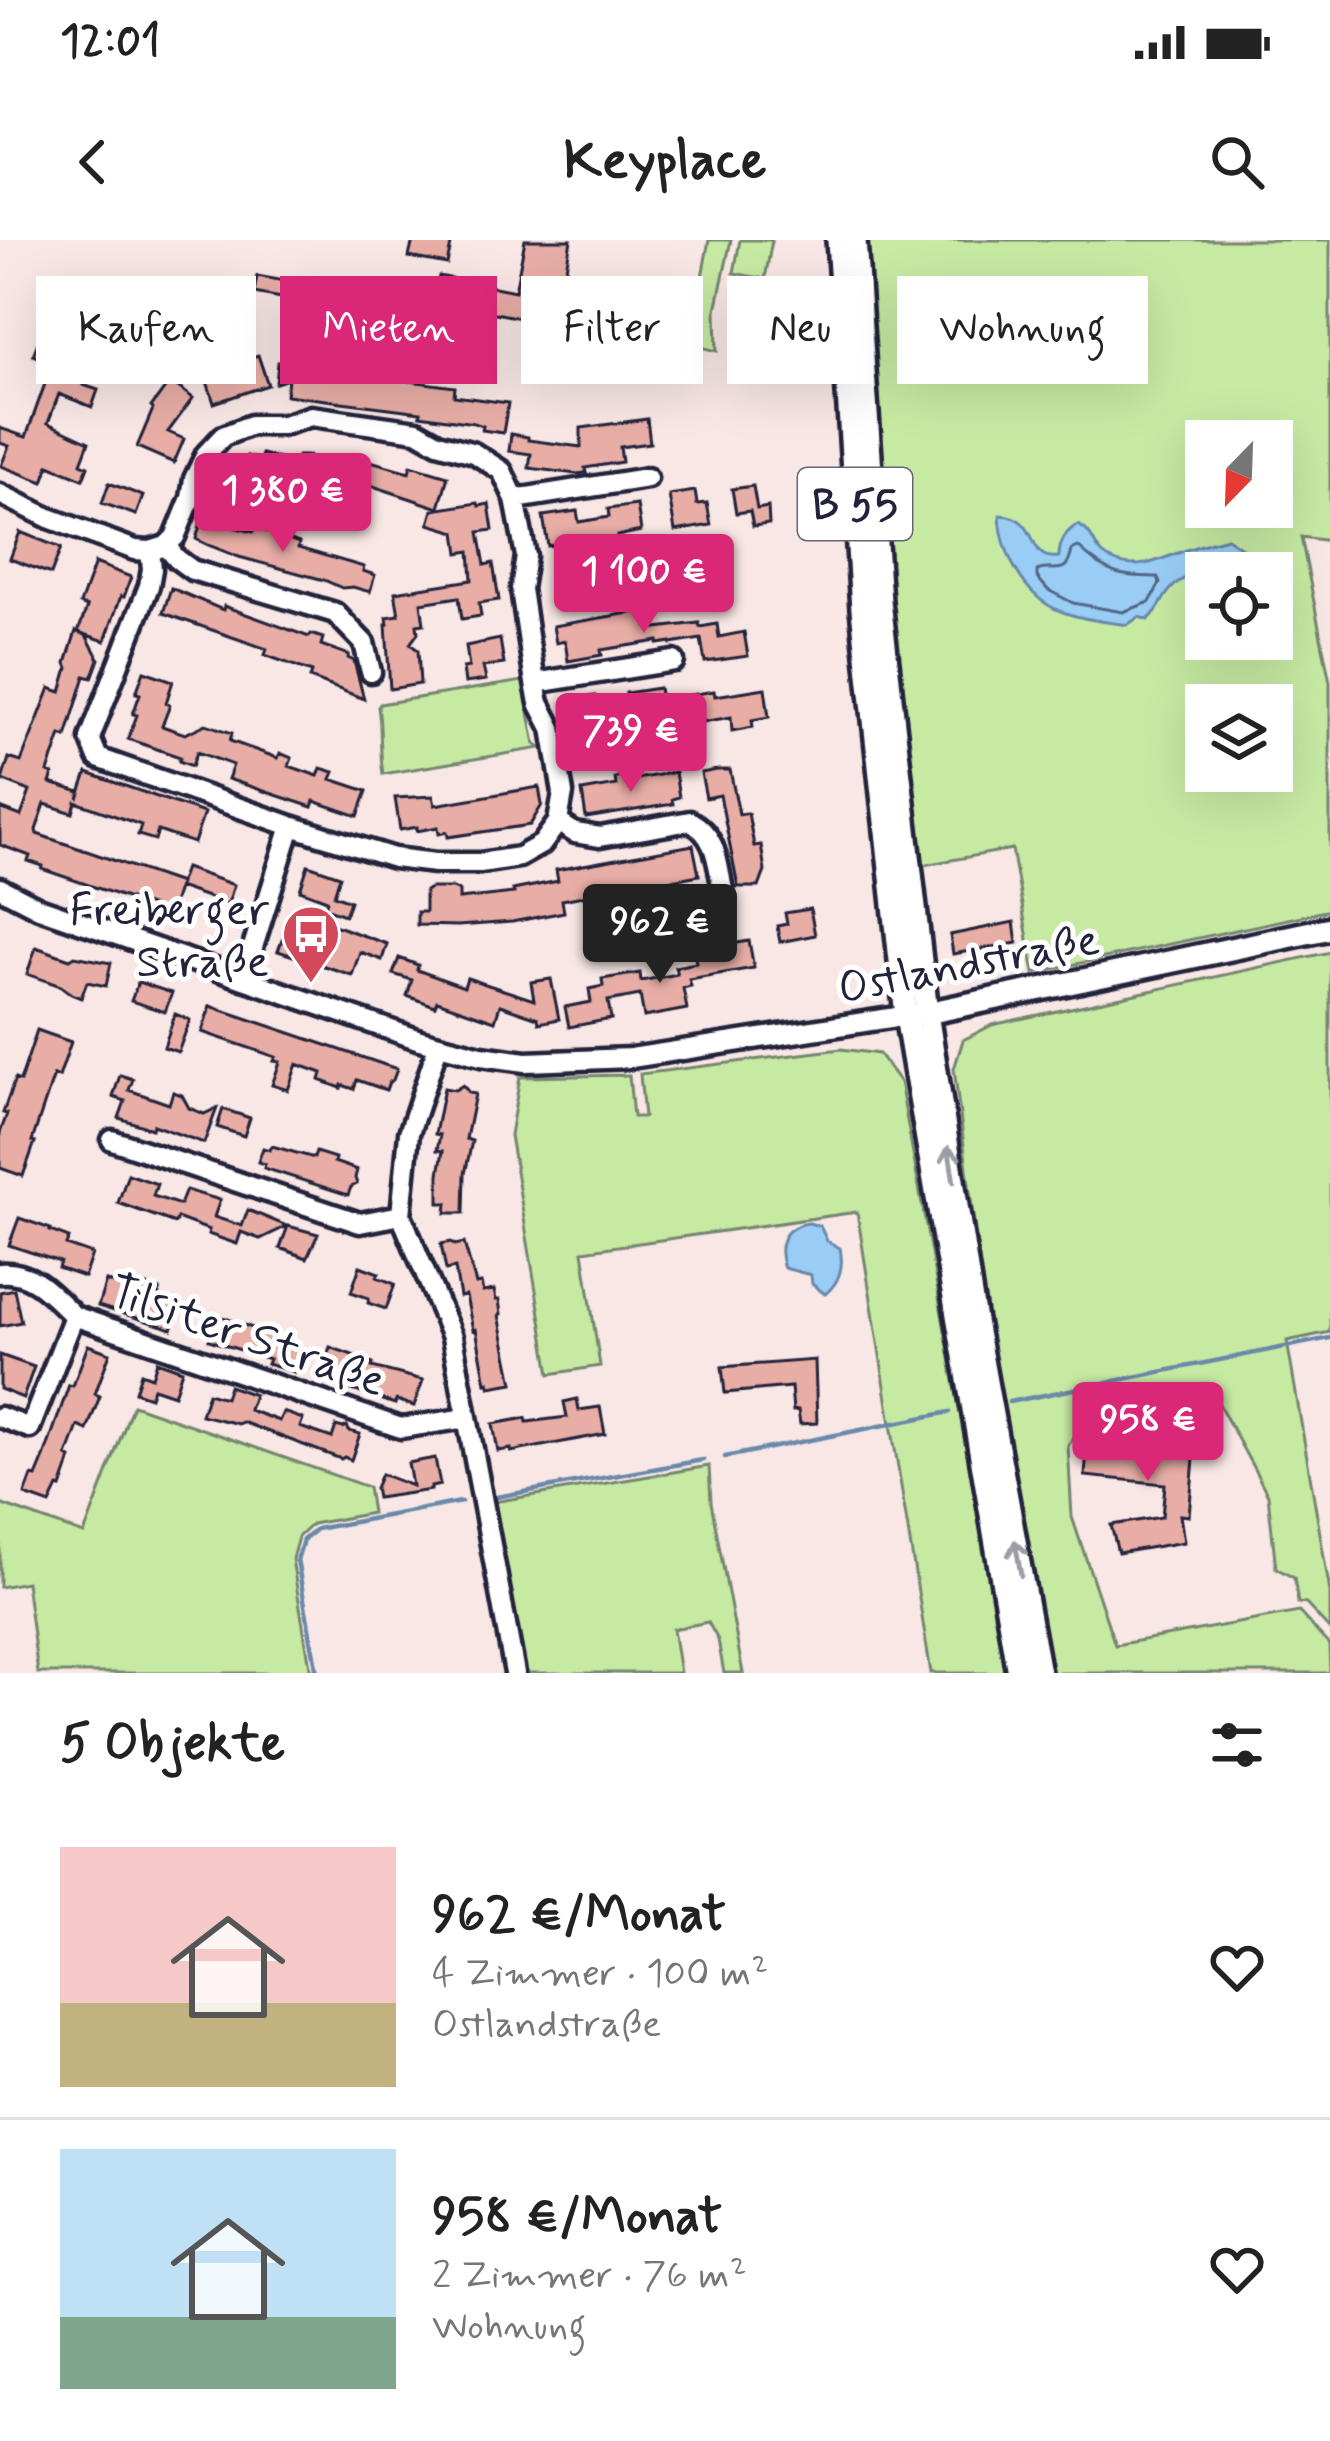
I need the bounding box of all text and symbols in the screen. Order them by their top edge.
text: 12:01 [60,13,160,72]
text: Keyplace [564,127,766,198]
icon: back [60,129,126,195]
icon: search [1204,129,1270,195]
chip: Kaufen [36,276,256,384]
chip: Mieten [280,276,497,384]
chip: Filter [521,276,703,384]
chip: Neu [727,276,873,384]
chip: Wohnung [897,276,1148,384]
north arrow [1185,420,1293,528]
map controls [1185,420,1293,792]
pin: 1 380 € [172,453,394,555]
text: 1 380 € [221,466,345,517]
road number: B 55 [798,468,912,540]
pin: 1 100 € [533,534,755,636]
text: 1 100 € [581,547,707,598]
button: locate [1185,552,1293,660]
button: layers [1185,684,1293,792]
pin: 739 € [547,693,715,795]
text: 739 € [583,706,679,757]
place label: Freiberger Straße [70,882,270,993]
pin: 962 € [576,884,744,986]
text: 962 € [610,897,710,948]
bus stop icon: Freiberger Straße [280,903,342,985]
street label: Ostlandstraße [833,911,1104,1020]
one-way arrow [938,1145,961,1184]
street label: Tilsiter Straße [101,1263,393,1412]
pin: 958 € [1064,1382,1232,1484]
text: 958 € [1099,1395,1197,1446]
one-way arrow [1006,1539,1029,1578]
text: 5 Objekte [60,1712,285,1778]
icon: filters [1204,1712,1270,1778]
text: 962 €/Monat [432,1883,726,1949]
icon: home [156,1895,300,2039]
icon: heart [1204,1934,1270,2000]
text: 4 Zimmer · 100 m² [432,1949,768,2000]
text: Ostlandstraße [432,2000,661,2051]
text: 958 €/Monat [432,2185,722,2251]
icon: home [156,2197,300,2341]
icon: heart [1204,2236,1270,2302]
text: 2 Zimmer · 76 m² [432,2251,747,2302]
text: Wohnung [432,2302,586,2353]

